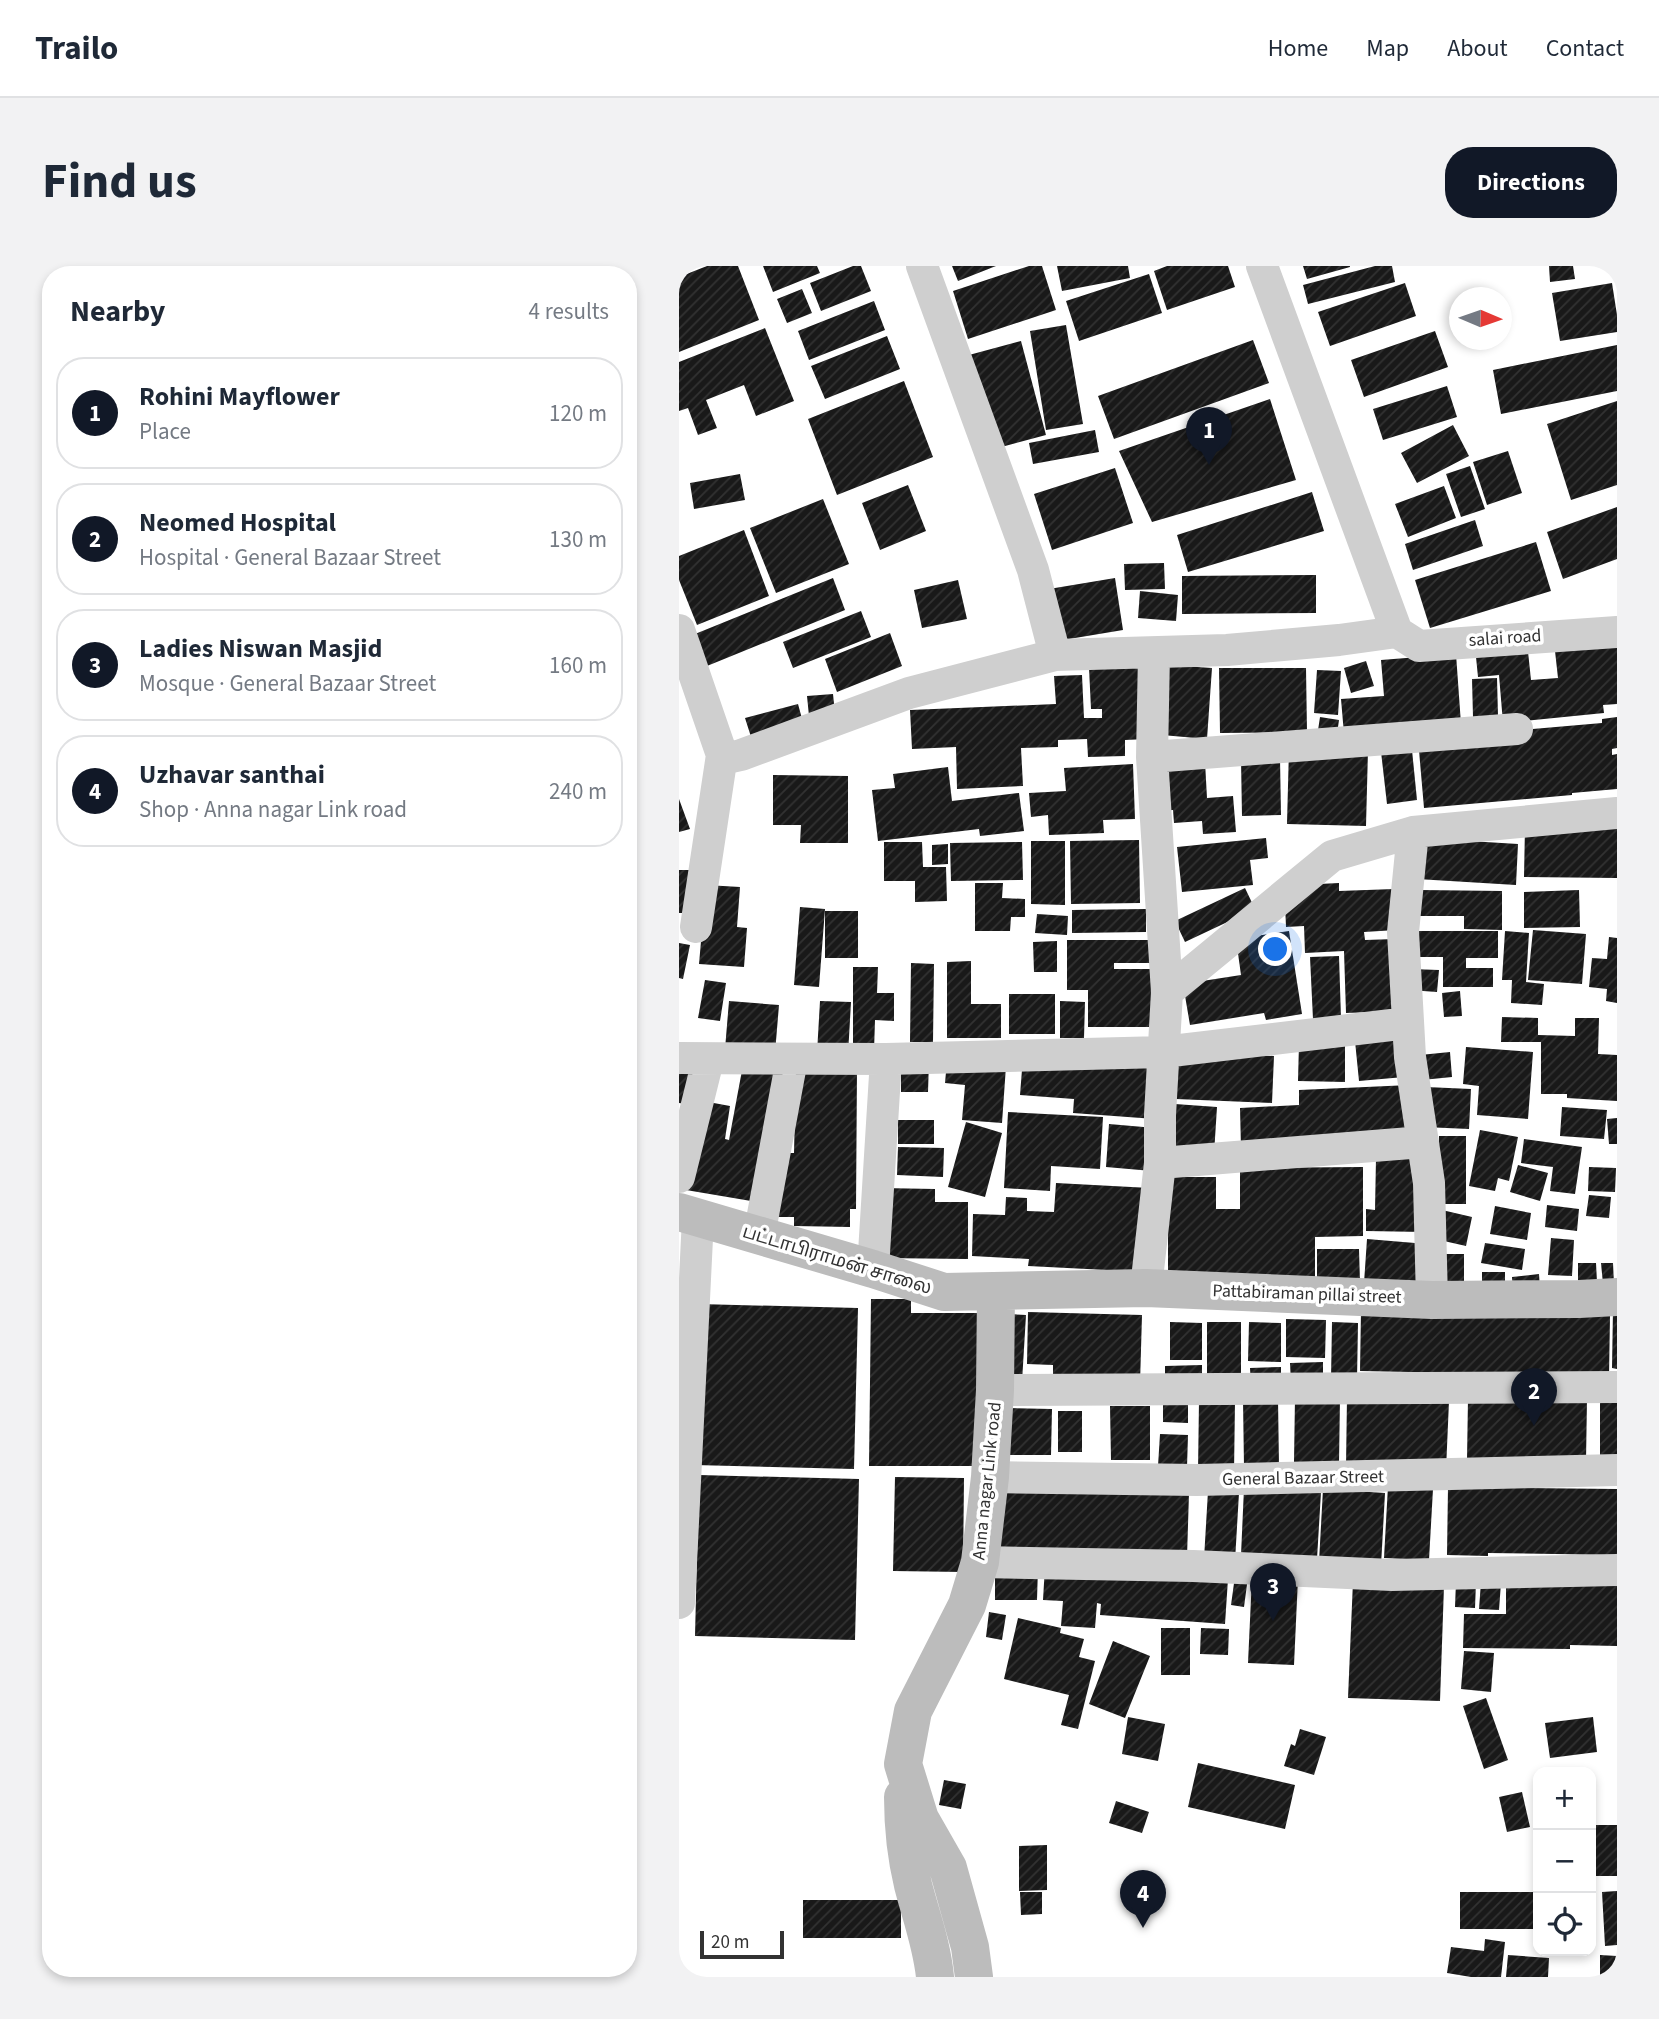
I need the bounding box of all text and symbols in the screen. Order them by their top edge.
text: Trailo [35,25,118,72]
text: Home [1268,31,1328,66]
text: Map [1366,31,1409,66]
text: About [1447,31,1508,66]
text: Contact [1546,31,1624,66]
text: Find us [42,147,197,217]
button: Directions [1445,147,1617,218]
north arrow [1449,287,1512,350]
text: Nearby [70,290,165,333]
text: 4 results [529,295,609,328]
text: Rohini Mayflower [139,378,340,415]
text: 1 [89,397,101,430]
text: 120 m [549,397,607,430]
pin: 1 [1186,407,1232,465]
text: Place [139,415,191,448]
text: Neomed Hospital [139,504,336,541]
text: 2 [89,523,101,556]
text: 130 m [549,523,607,556]
text: Hospital · General Bazaar Street [139,541,441,574]
street label: salai road [1468,623,1542,653]
text: Ladies Niswan Masjid [139,630,382,667]
text: 3 [89,649,101,682]
text: 160 m [549,649,607,682]
text: Mosque · General Bazaar Street [139,667,436,700]
text: Uzhavar santhai [139,756,325,793]
text: 4 [89,775,101,808]
text: 240 m [549,775,607,808]
text: Shop · Anna nagar Link road [139,793,407,826]
your location [1258,932,1292,966]
street label: பட்டாபிராமன் சாலை [739,1219,935,1301]
street label: Pattabiraman pillai street [1212,1278,1402,1310]
pin: 2 [1511,1368,1557,1426]
street label: Anna nagar Link road [966,1401,1008,1561]
street label: General Bazaar Street [1222,1464,1384,1492]
pin: 3 [1250,1563,1296,1621]
map controls [1533,1767,1596,1956]
button: + [1533,1767,1596,1830]
button: − [1533,1830,1596,1893]
pin: 4 [1120,1870,1166,1928]
button: locate [1533,1893,1596,1956]
scale bar [700,1928,784,1960]
text: 20 m [711,1929,749,1956]

